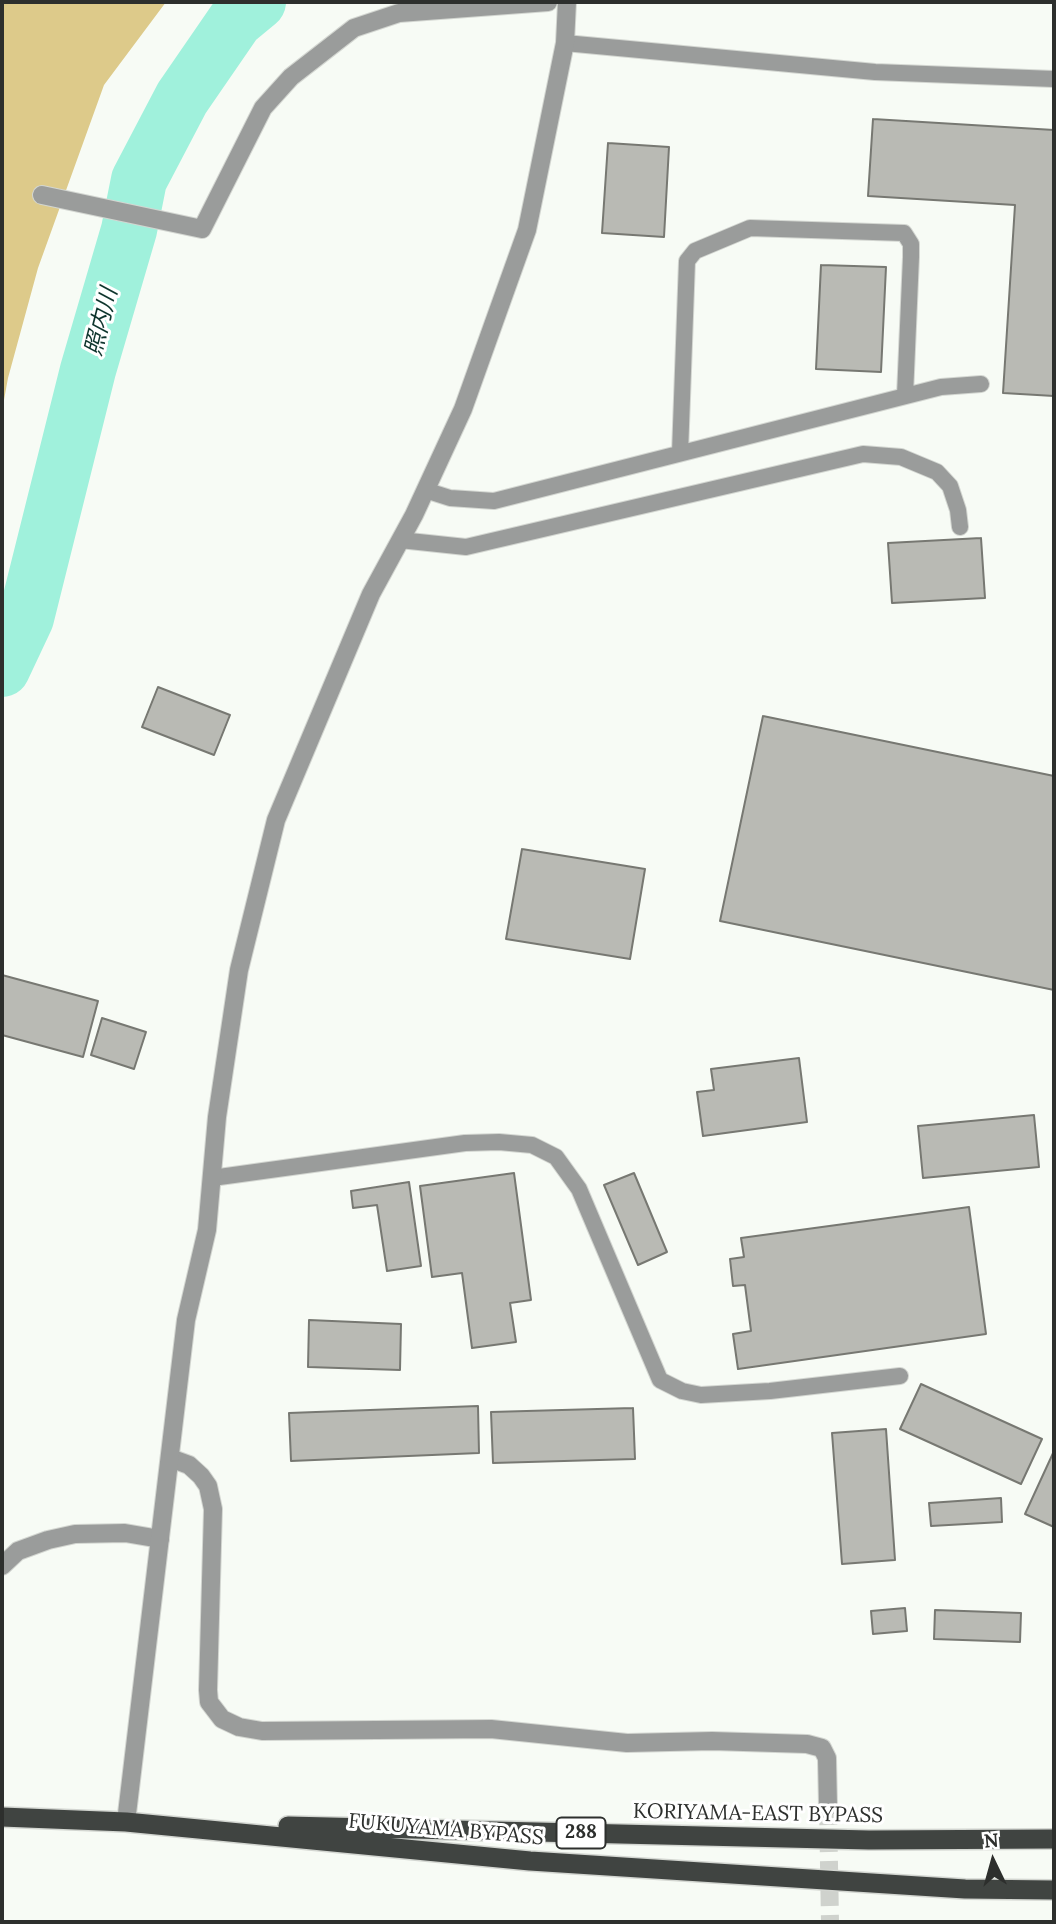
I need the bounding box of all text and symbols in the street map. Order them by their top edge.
water label: 照内川 [80,285,124,359]
street label: KORIYAMA-EAST BYPASS [633,1799,883,1829]
street label: FUKUYAMA BYPASS [347,1809,545,1851]
road number: 288 [556,1817,606,1848]
north arrow [958,1826,1028,1896]
text: N [983,1827,1000,1853]

